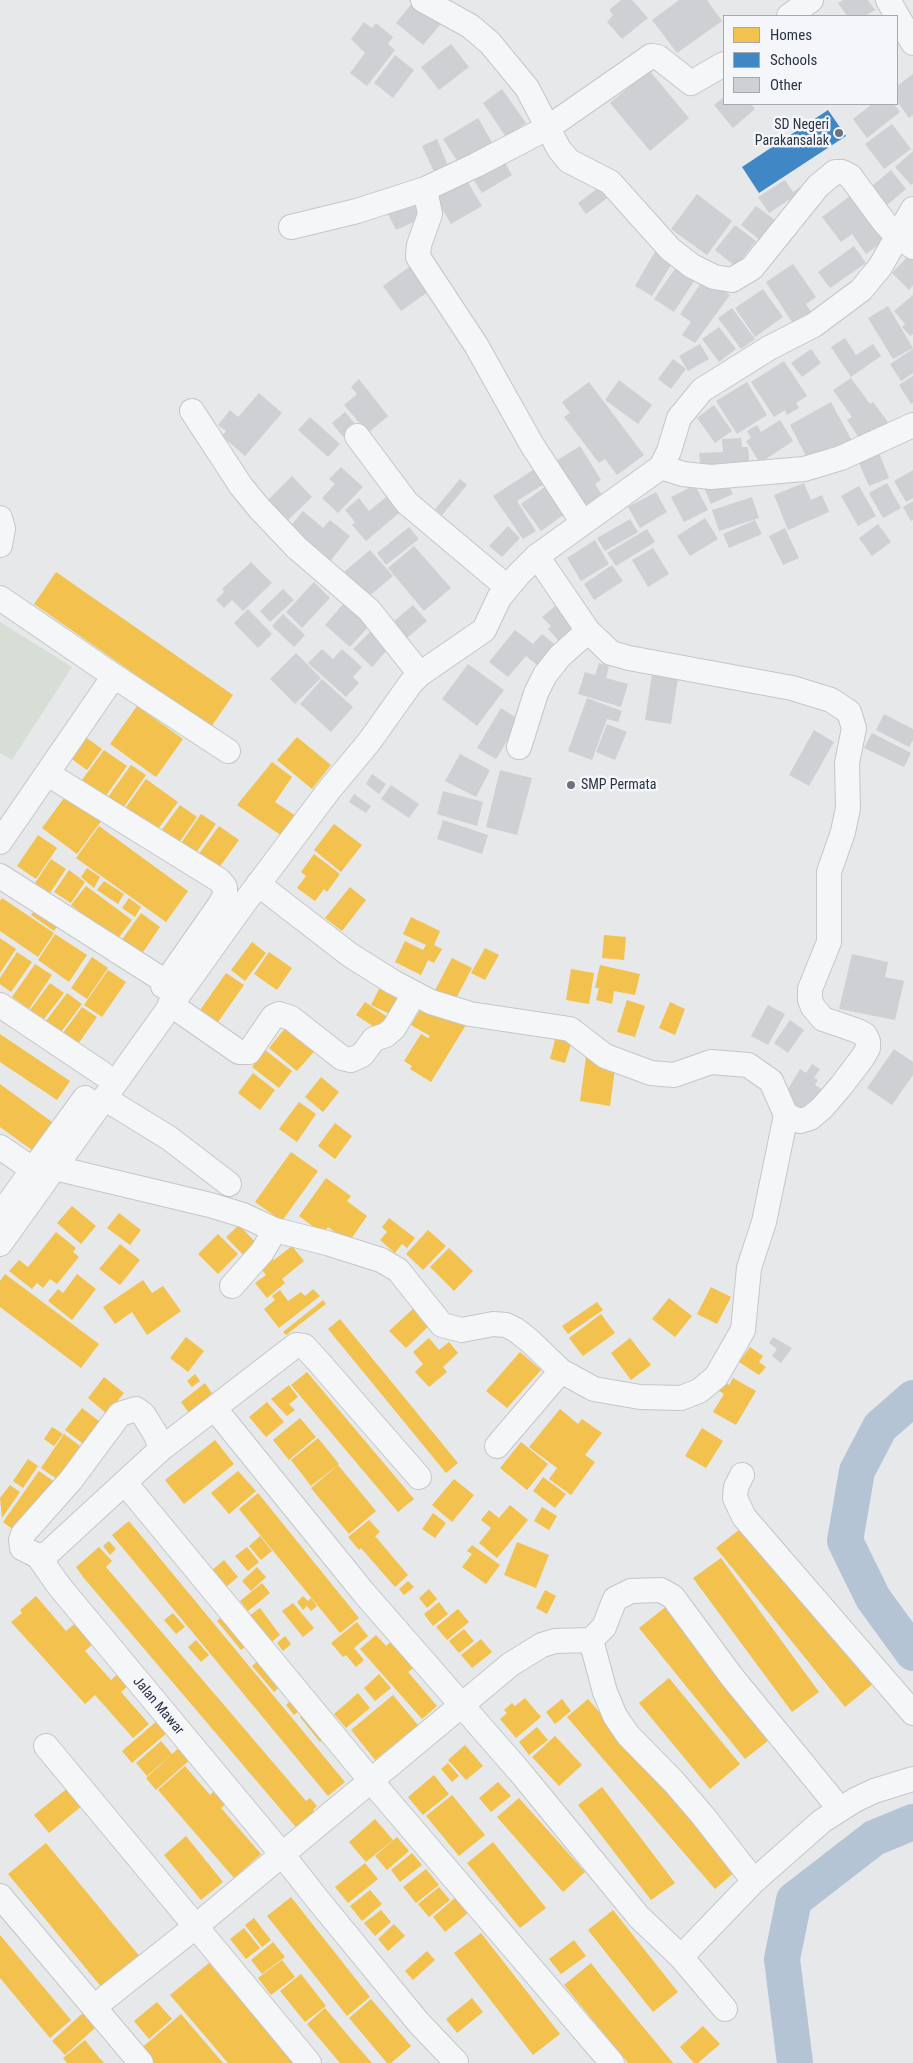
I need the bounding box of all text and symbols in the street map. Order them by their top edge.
legend [723,15,898,105]
text: Homes [770,26,812,44]
text: Schools [770,51,817,69]
text: Other [770,76,802,94]
place label: SD Negeri Parakansalak [755,117,829,150]
marker: SD Negeri Parakansalak [833,127,845,139]
place label: SMP Permata [581,777,656,793]
marker: SMP Permata [565,779,577,791]
street label: Jalan Mawar [129,1674,187,1738]

